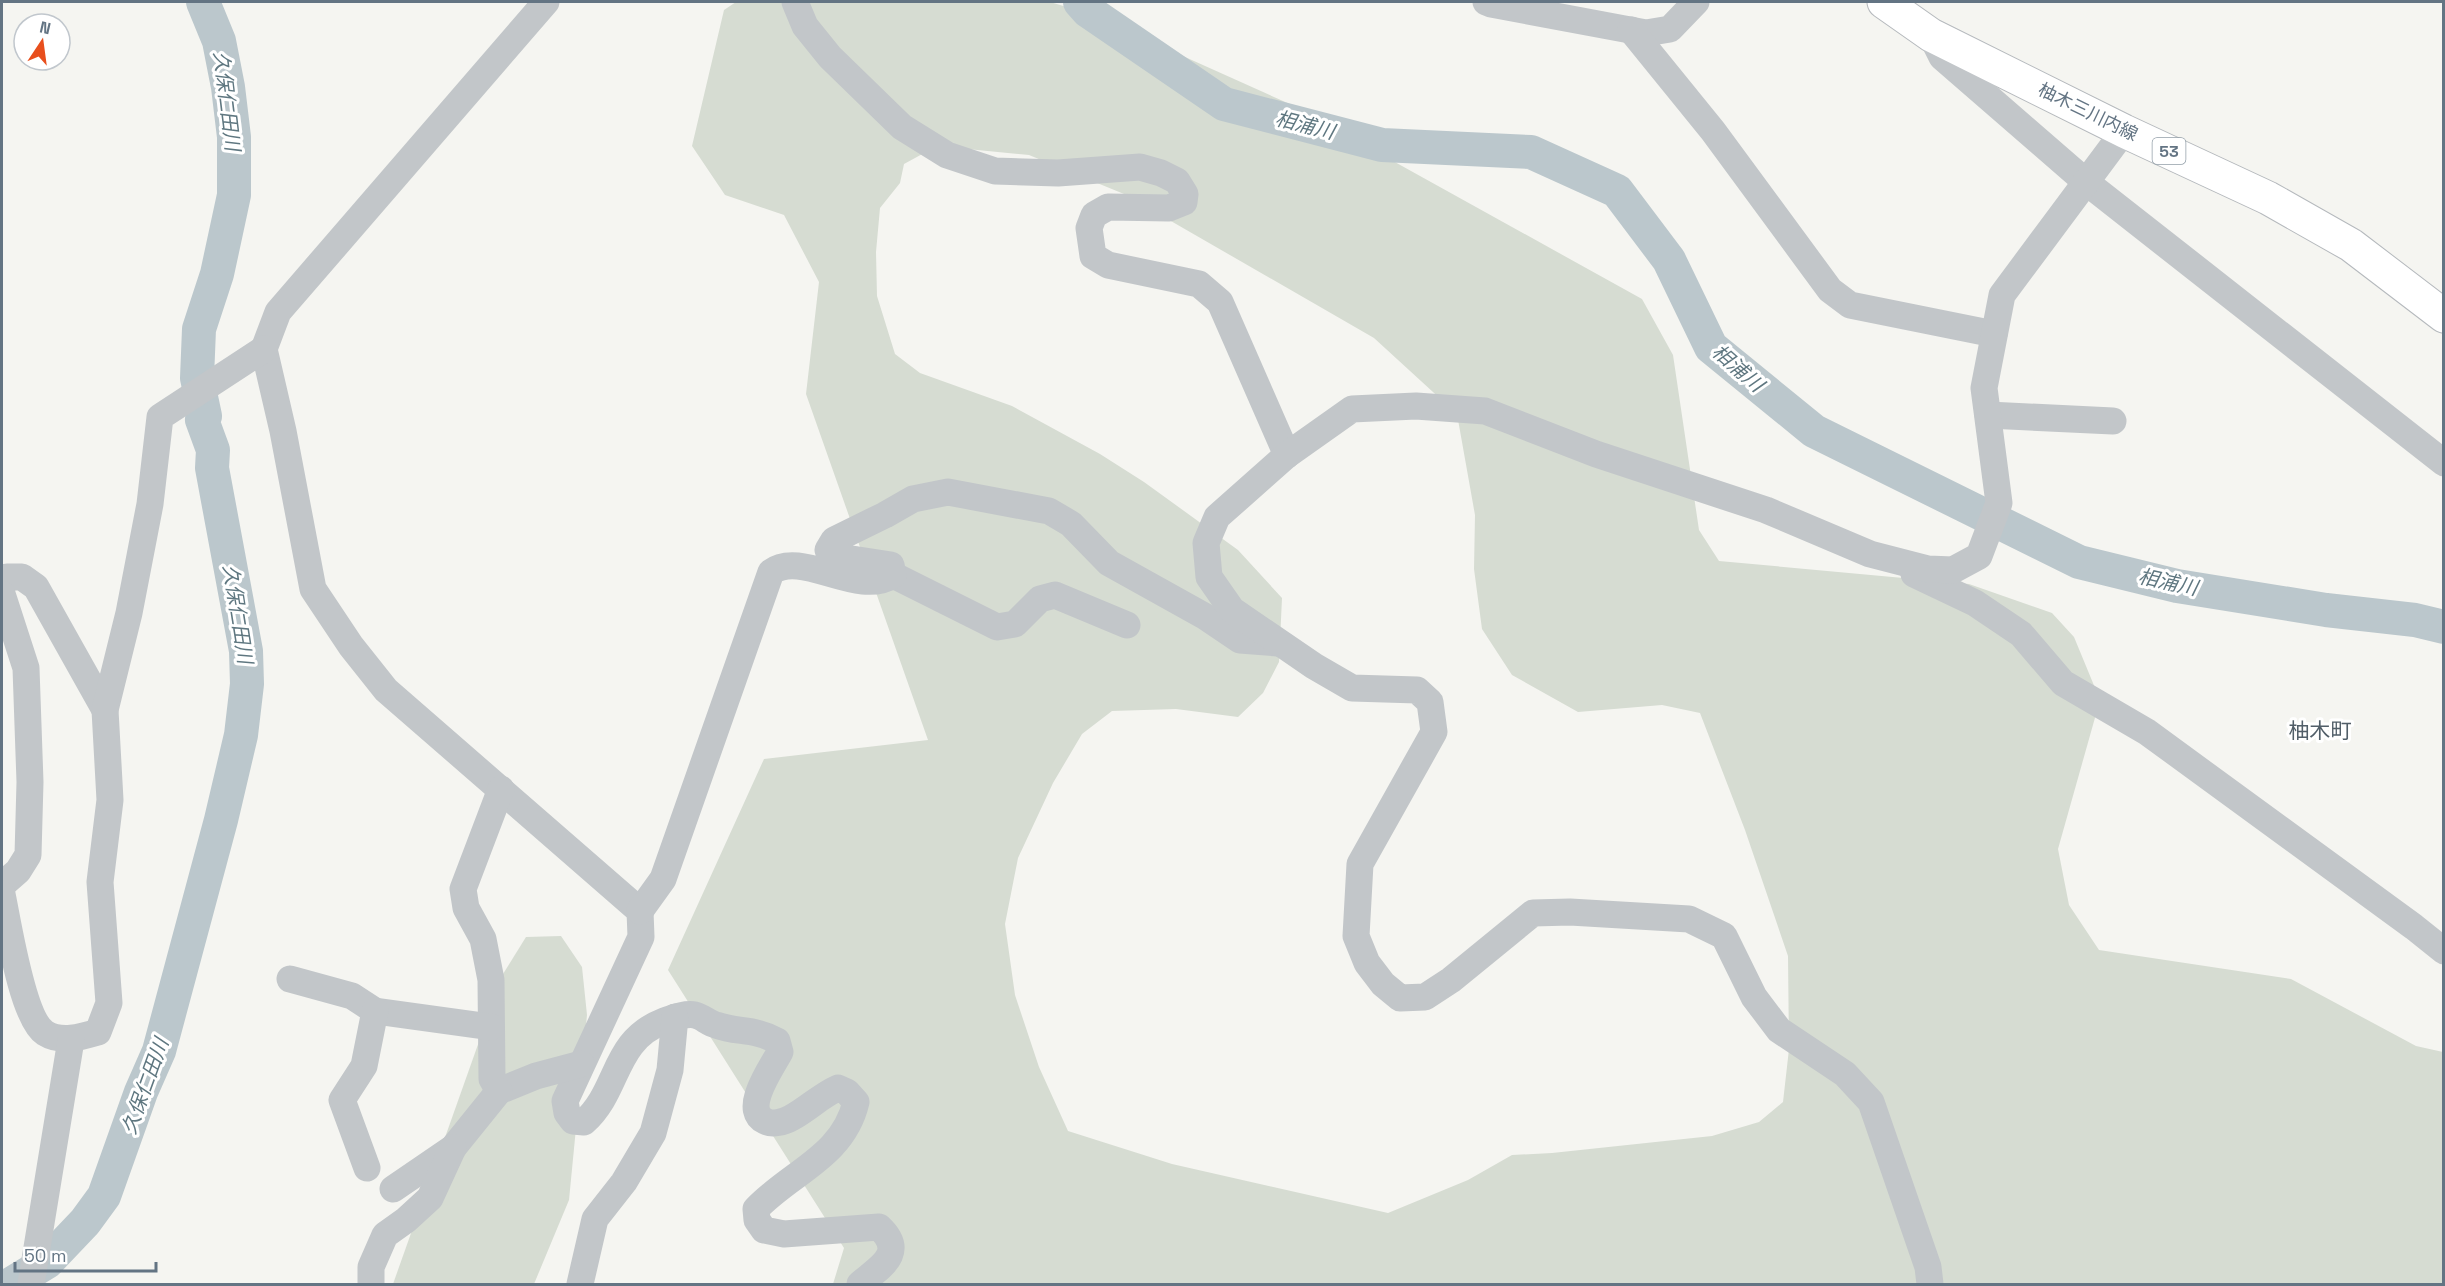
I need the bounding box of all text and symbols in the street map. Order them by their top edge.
north arrow [12,12,72,72]
text: N [38,16,53,39]
water label: 久保仁田川 [208,50,246,154]
street label: 柚木三川内線 [2035,78,2142,146]
water label: 相浦川 [1273,105,1339,145]
road number: 53 [2152,138,2186,164]
water label: 相浦川 [1707,339,1771,399]
water label: 久保仁田川 [217,563,259,667]
water label: 相浦川 [2136,563,2202,601]
district label: 柚木町 [2289,717,2352,744]
water label: 久保仁田川 [116,1033,175,1137]
scale bar [15,1235,156,1273]
text: 50 m [24,1244,66,1267]

